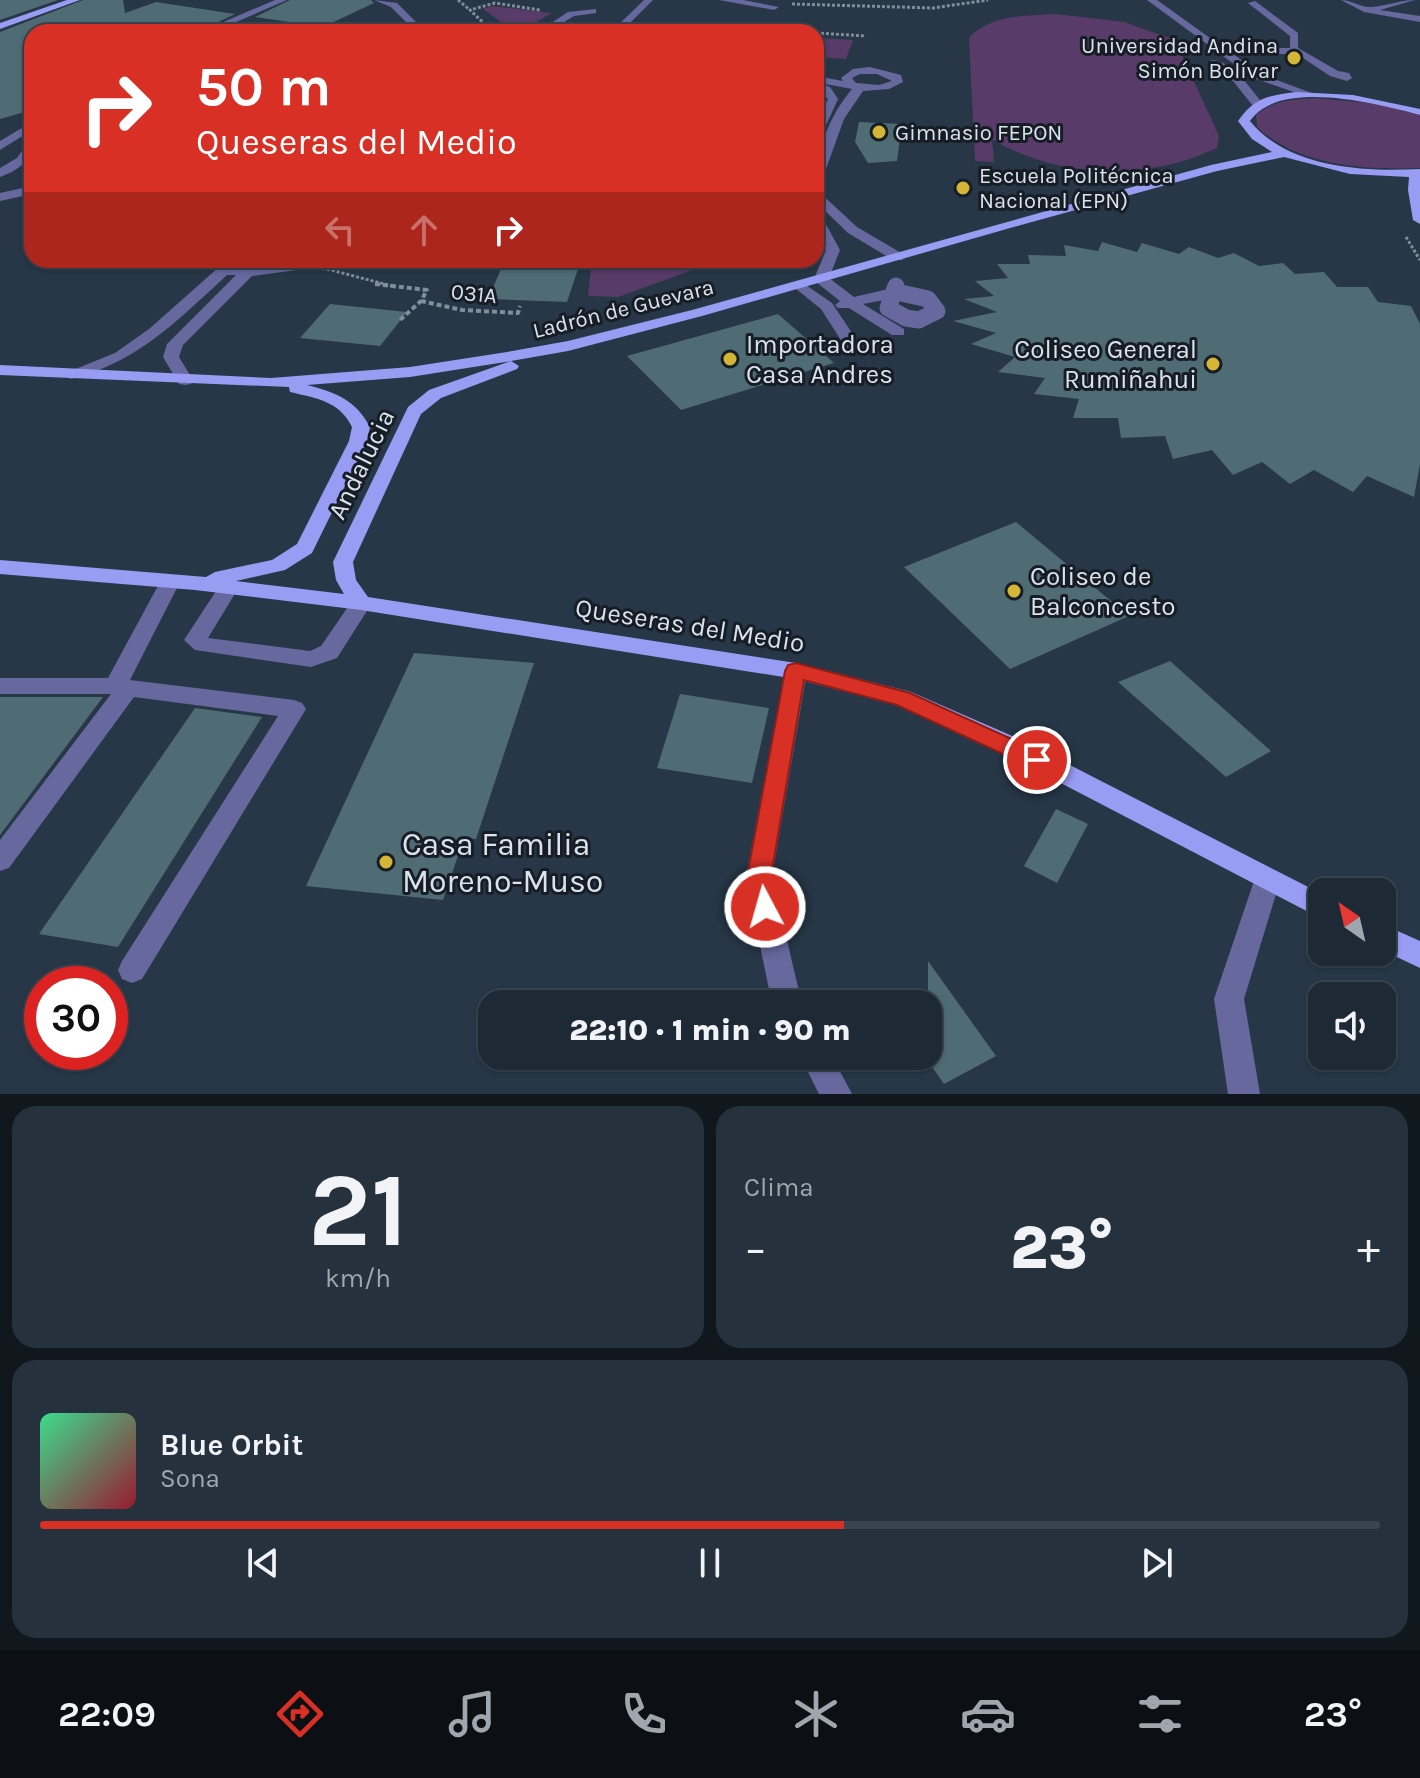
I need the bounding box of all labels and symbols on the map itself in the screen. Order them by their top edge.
place label: Universidad Andina Simón Bolívar [1081,33,1278,84]
marker: Universidad Andina Simón Bolívar [1285,49,1303,67]
place label: Gimnasio FEPON [895,120,1062,146]
marker: Gimnasio FEPON [870,123,888,141]
place label: Escuela Politécnica Nacional (EPN) [979,163,1174,214]
marker: Escuela Politécnica Nacional (EPN) [954,179,972,197]
street label: Ladrón de Guevara [530,274,716,344]
street label: 031A [450,279,498,309]
place label: Importadora Casa Andres [746,329,894,390]
place label: Coliseo General Rumiñahui [1014,334,1197,395]
marker: Importadora Casa Andres [721,350,739,368]
marker: Coliseo General Rumiñahui [1204,355,1222,373]
street label: Andalucia [321,404,401,524]
place label: Coliseo de Balconcesto [1030,561,1175,622]
marker: Coliseo de Balconcesto [1005,582,1023,600]
street label: Queseras del Medio [573,592,807,659]
pin [1003,726,1071,794]
place label: Casa Familia Moreno-Muso [402,826,603,900]
marker: Casa Familia Moreno-Muso [377,853,395,871]
position arrow [723,865,807,949]
north arrow [1308,878,1396,966]
speed limit sign: 30 [24,966,128,1070]

